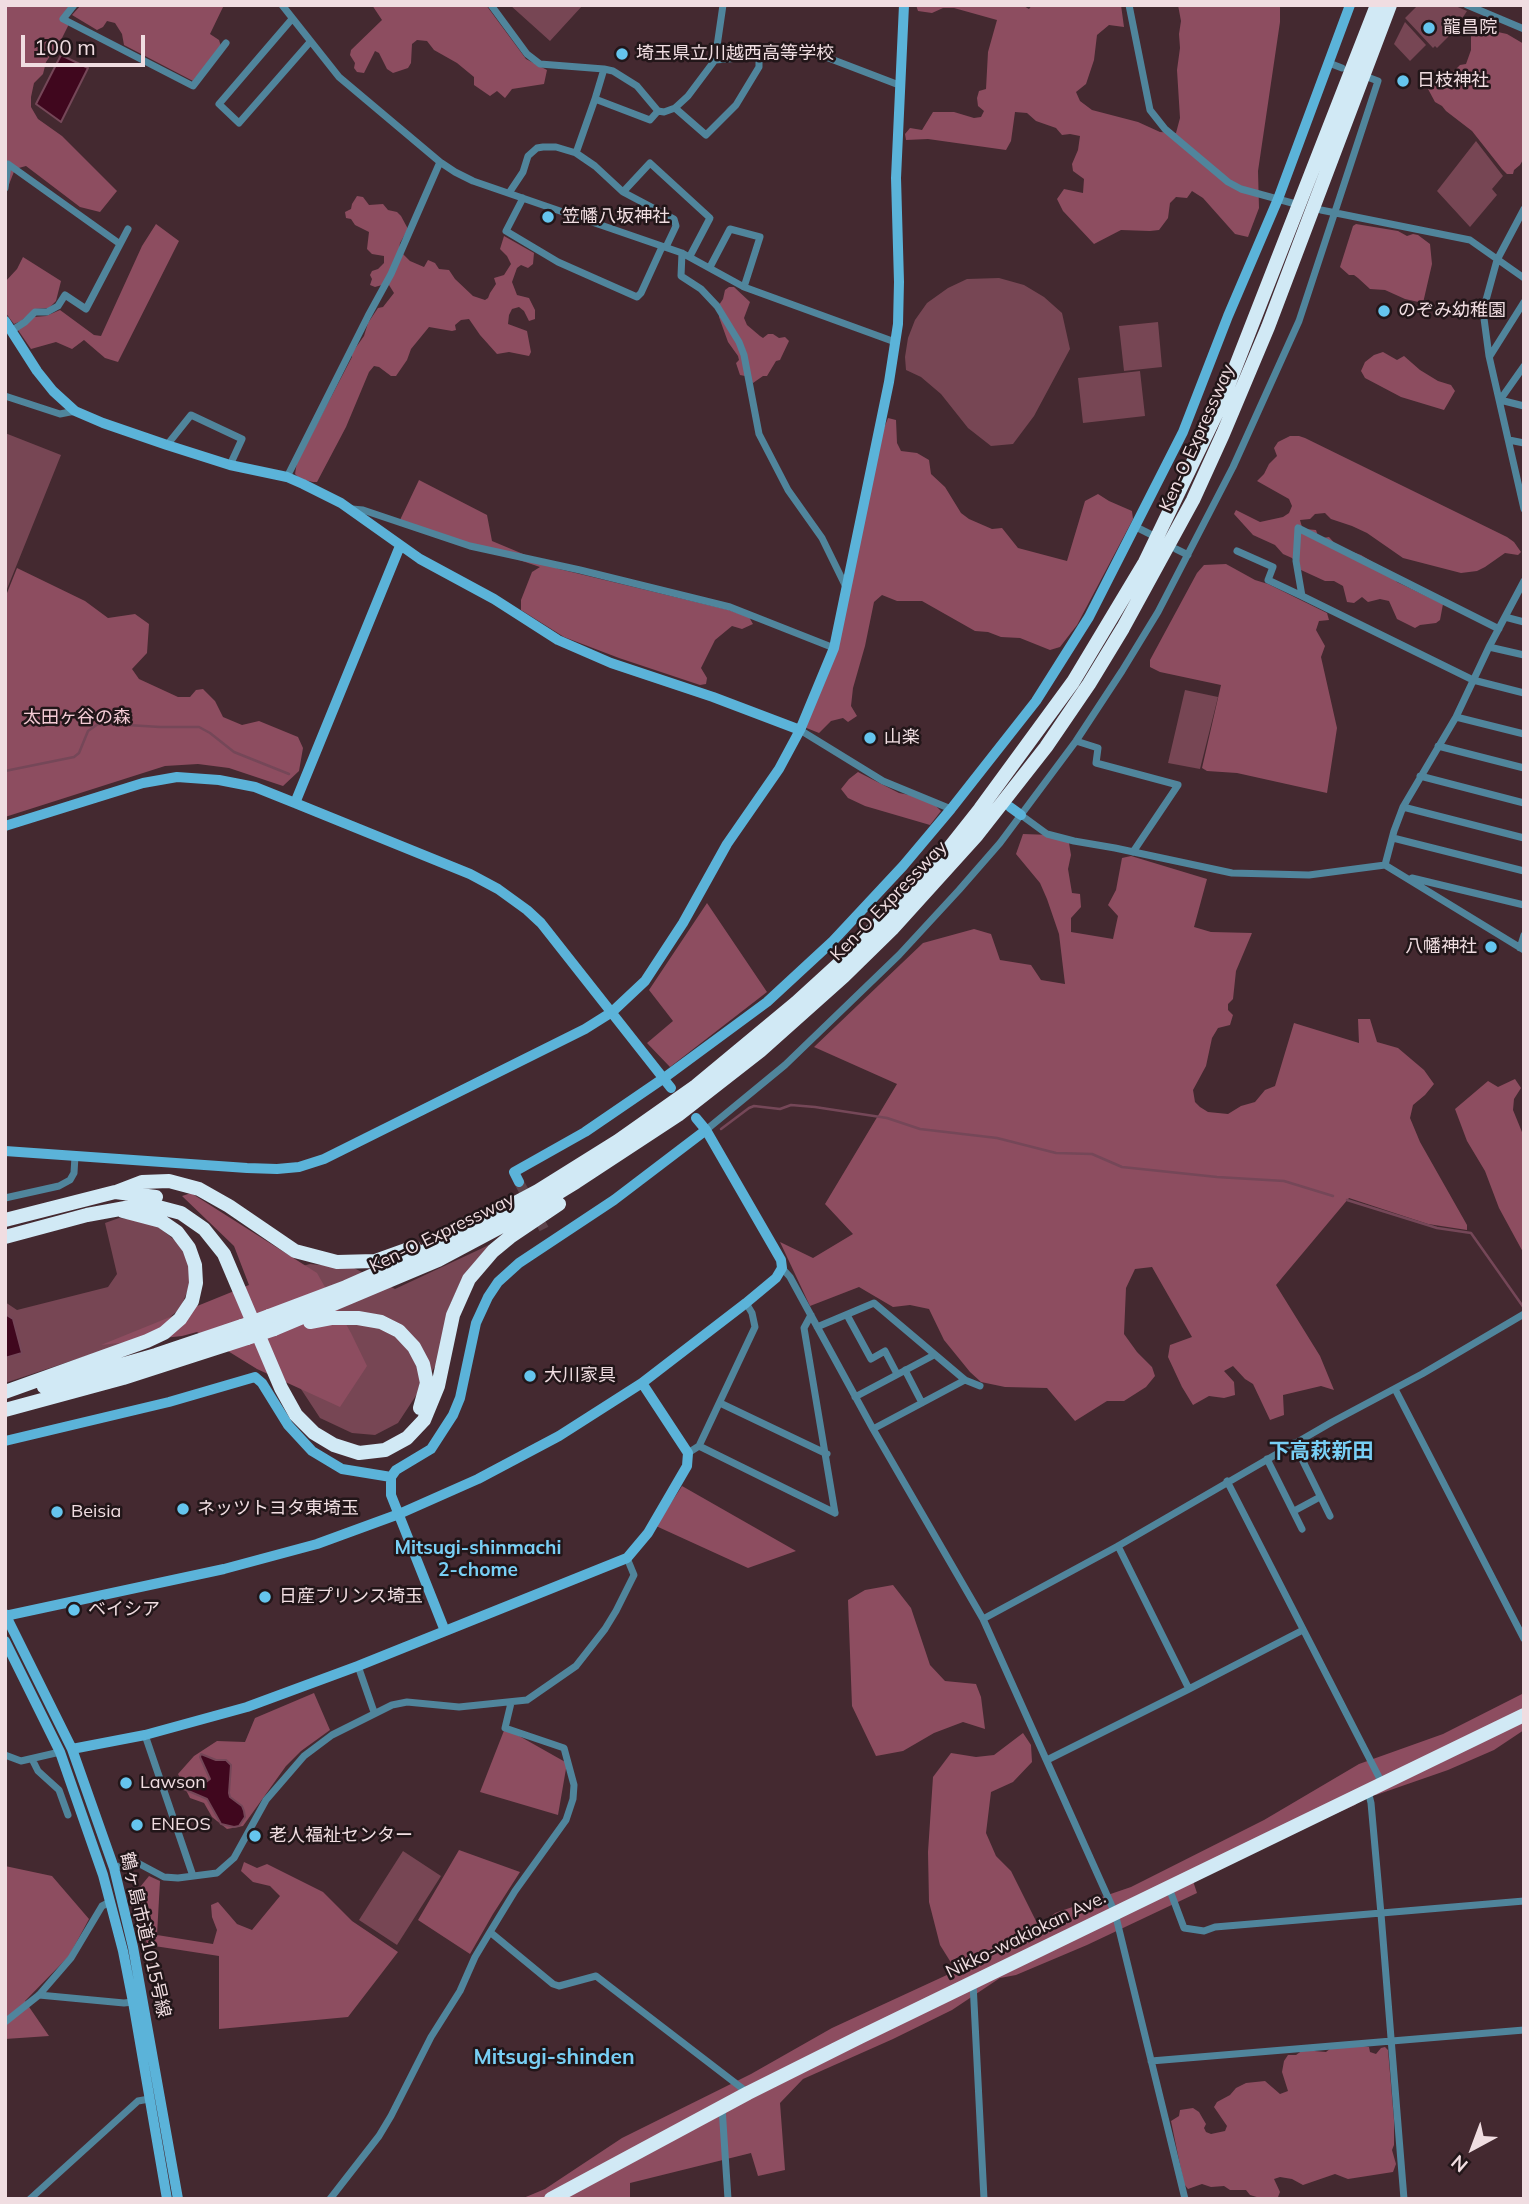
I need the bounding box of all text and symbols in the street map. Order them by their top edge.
place label: 龍昌院 [1443,17,1497,39]
marker: 龍昌院 [1421,20,1437,36]
scale bar [24,21,149,65]
text: 100 m [34,34,96,60]
place label: 埼玉県立川越西高等学校 [636,43,834,65]
marker: 埼玉県立川越西高等学校 [614,46,630,62]
place label: 日枝神社 [1417,70,1489,92]
marker: 日枝神社 [1395,73,1411,89]
place label: 笠幡八坂神社 [562,206,670,228]
marker: 笠幡八坂神社 [540,209,556,225]
place label: のぞみ幼稚園 [1398,300,1506,322]
marker: のぞみ幼稚園 [1376,303,1392,319]
street label: Ken-O Expressway [1155,361,1239,515]
park label: 太田ヶ谷の森 [23,707,131,729]
place label: 山楽 [884,727,920,749]
marker: 山楽 [862,730,878,746]
street label: Ken-O Expressway [826,836,952,966]
place label: 八幡神社 [1405,936,1477,958]
marker: 八幡神社 [1483,939,1499,955]
street label: Ken-O Expressway [366,1189,518,1277]
place label: 大川家具 [544,1365,616,1387]
marker: 大川家具 [522,1368,538,1384]
district label: 下高萩新田 [1269,1439,1373,1465]
place label: ネッツトヨタ東埼玉 [197,1498,359,1520]
place label: Beisia [71,1501,121,1523]
marker: ネッツトヨタ東埼玉 [175,1501,191,1517]
marker: Beisia [49,1504,65,1520]
district label: Mitsugi-shinmachi 2-chome [395,1537,561,1581]
place label: 日産プリンス埼玉 [279,1586,423,1608]
marker: 日産プリンス埼玉 [257,1589,273,1605]
place label: ベイシア [88,1599,160,1621]
marker: ベイシア [66,1602,82,1618]
place label: Lawson [140,1772,206,1794]
marker: Lawson [118,1775,134,1791]
place label: ENEOS [151,1814,211,1836]
marker: ENEOS [129,1817,145,1833]
place label: 老人福祉センター [269,1825,413,1847]
marker: 老人福祉センター [247,1828,263,1844]
street label: 鶴ヶ島市道1015号線 [115,1850,175,2020]
street label: Nikko-wakiokan Ave. [942,1887,1110,1983]
district label: Mitsugi-shinden [473,2045,635,2071]
north arrow [1438,2113,1508,2183]
text: N [1446,2150,1473,2178]

